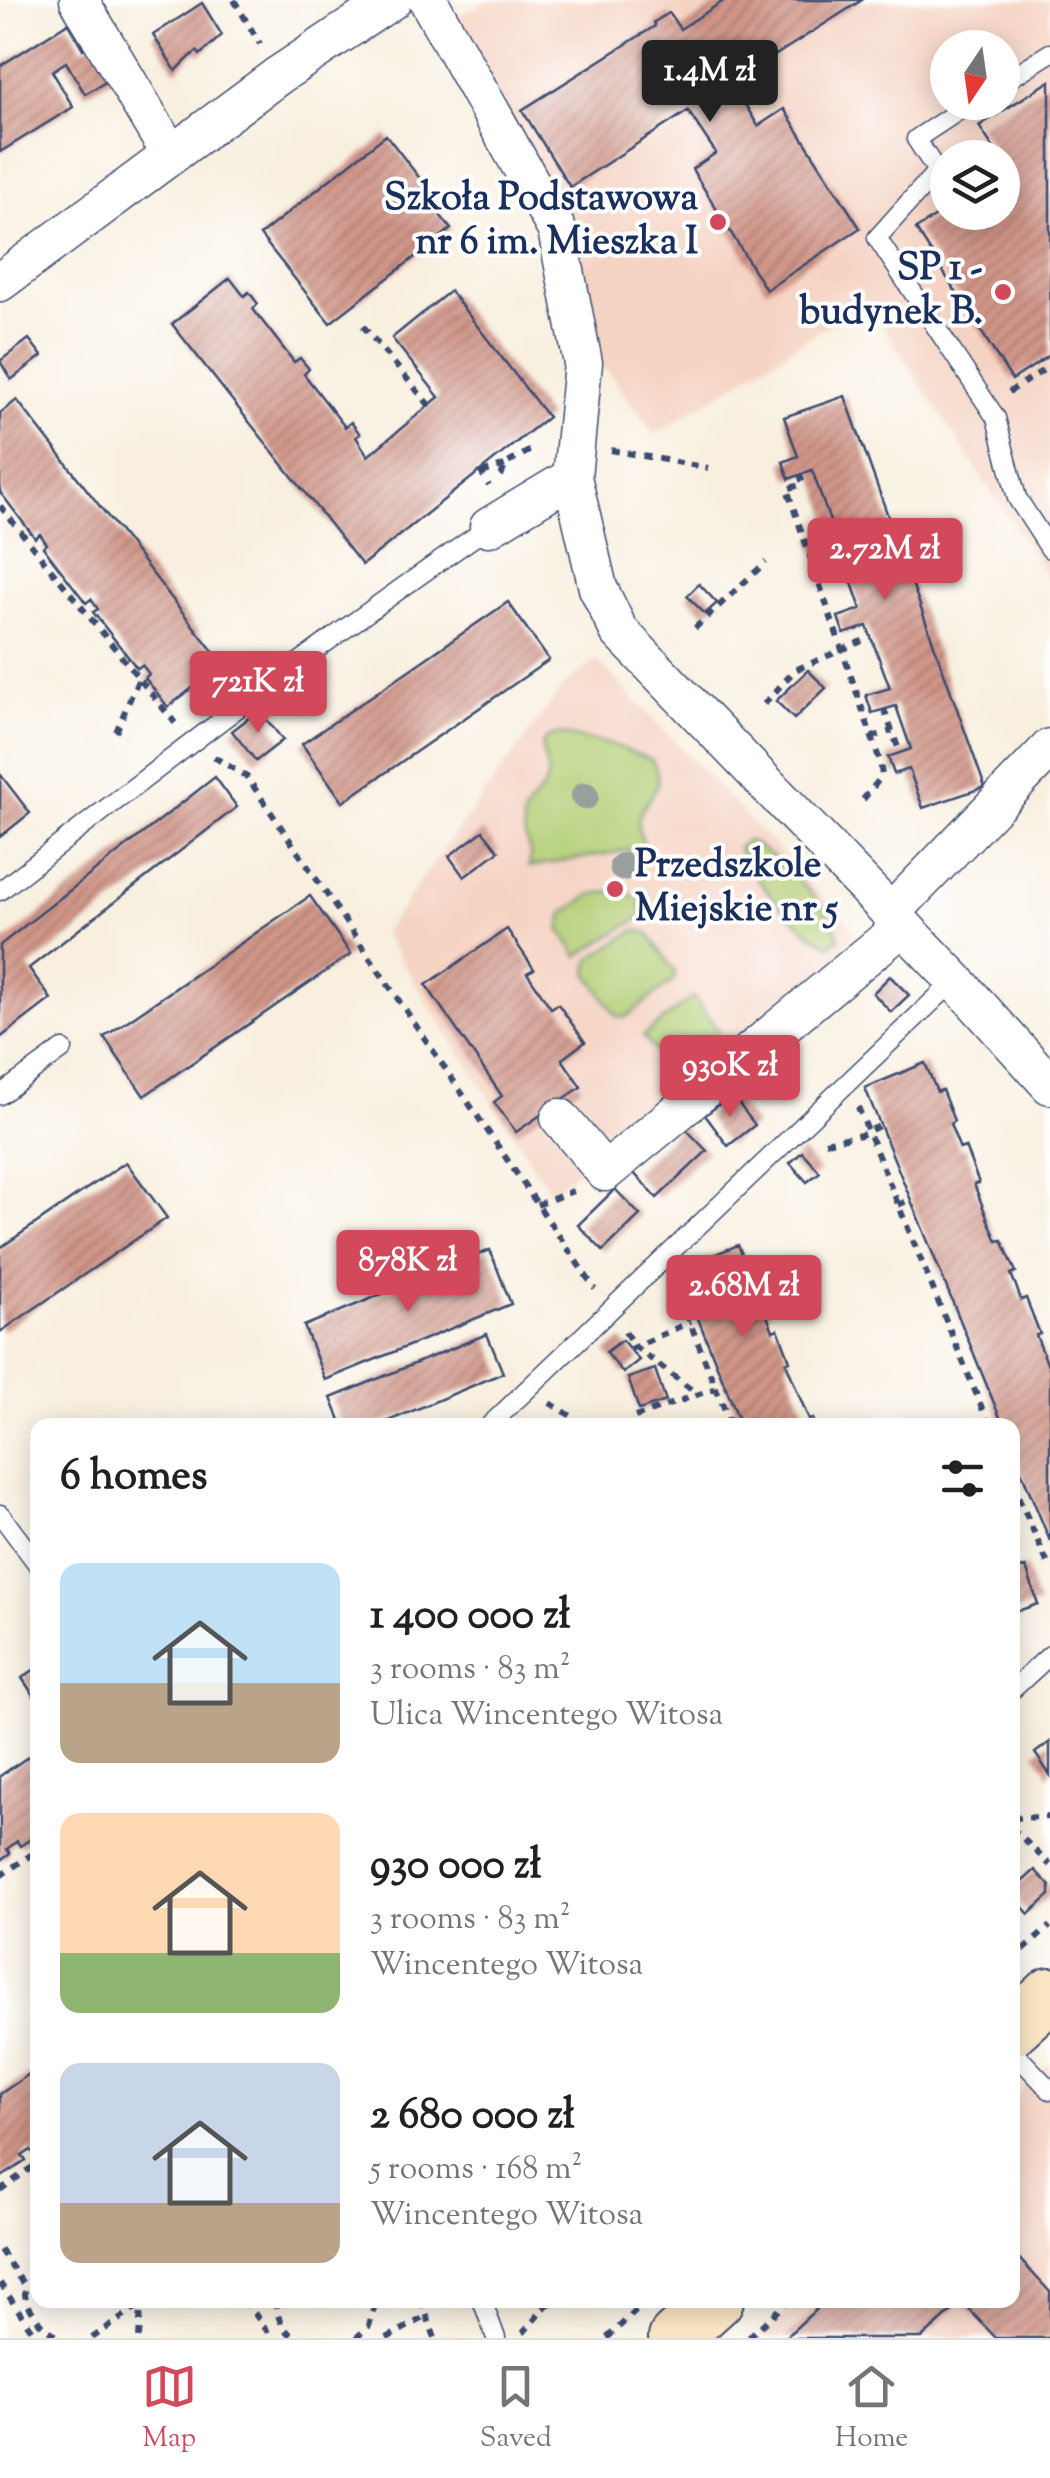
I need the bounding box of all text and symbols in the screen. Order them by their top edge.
north arrow [930,30,1020,120]
map controls [930,30,1020,230]
pin: 1.4M zł [618,40,802,125]
text: 1.4M zł [664,49,756,95]
button: layers [930,140,1020,230]
place label: Szkoła Podstawowa nr 6 im. Mieszka I [384,173,699,271]
marker: Szkoła Podstawowa nr 6 im. Mieszka I [707,211,729,233]
place label: SP 1 - budynek B. [798,243,983,341]
marker: SP 1 - budynek B. [992,281,1014,303]
pin: 2.72M zł [782,518,988,603]
text: 2.72M zł [830,527,940,573]
pin: 721K zł [166,651,350,736]
text: 721K zł [212,660,304,706]
place label: Przedszkole Miejskie nr 5 [635,840,838,938]
marker: Przedszkole Miejskie nr 5 [604,878,626,900]
pin: 930K zł [638,1035,822,1120]
text: 930K zł [682,1044,778,1090]
pin: 878K zł [316,1230,500,1315]
text: 878K zł [358,1239,458,1285]
pin: 2.68M zł [641,1255,847,1340]
text: 2.68M zł [688,1264,800,1310]
text: 6 homes [60,1448,207,1508]
icon: filters [935,1451,990,1506]
text: 1 400 000 zł [370,1587,571,1647]
icon: home [140,1603,260,1723]
text: 3 rooms · 83 m² [370,1647,570,1693]
text: Ulica Wincentego Witosa [370,1693,723,1739]
text: 930 000 zł [370,1837,541,1897]
icon: home [140,1853,260,1973]
text: 3 rooms · 83 m² [370,1897,570,1943]
text: Wincentego Witosa [370,1943,643,1989]
text: 2 680 000 zł [370,2087,575,2147]
icon: home [140,2103,260,2223]
text: 5 rooms · 168 m² [370,2147,582,2193]
text: Wincentego Witosa [370,2193,643,2239]
tab: Map [142,2359,197,2459]
tab: Saved [480,2359,552,2459]
tab: Home [835,2359,908,2459]

